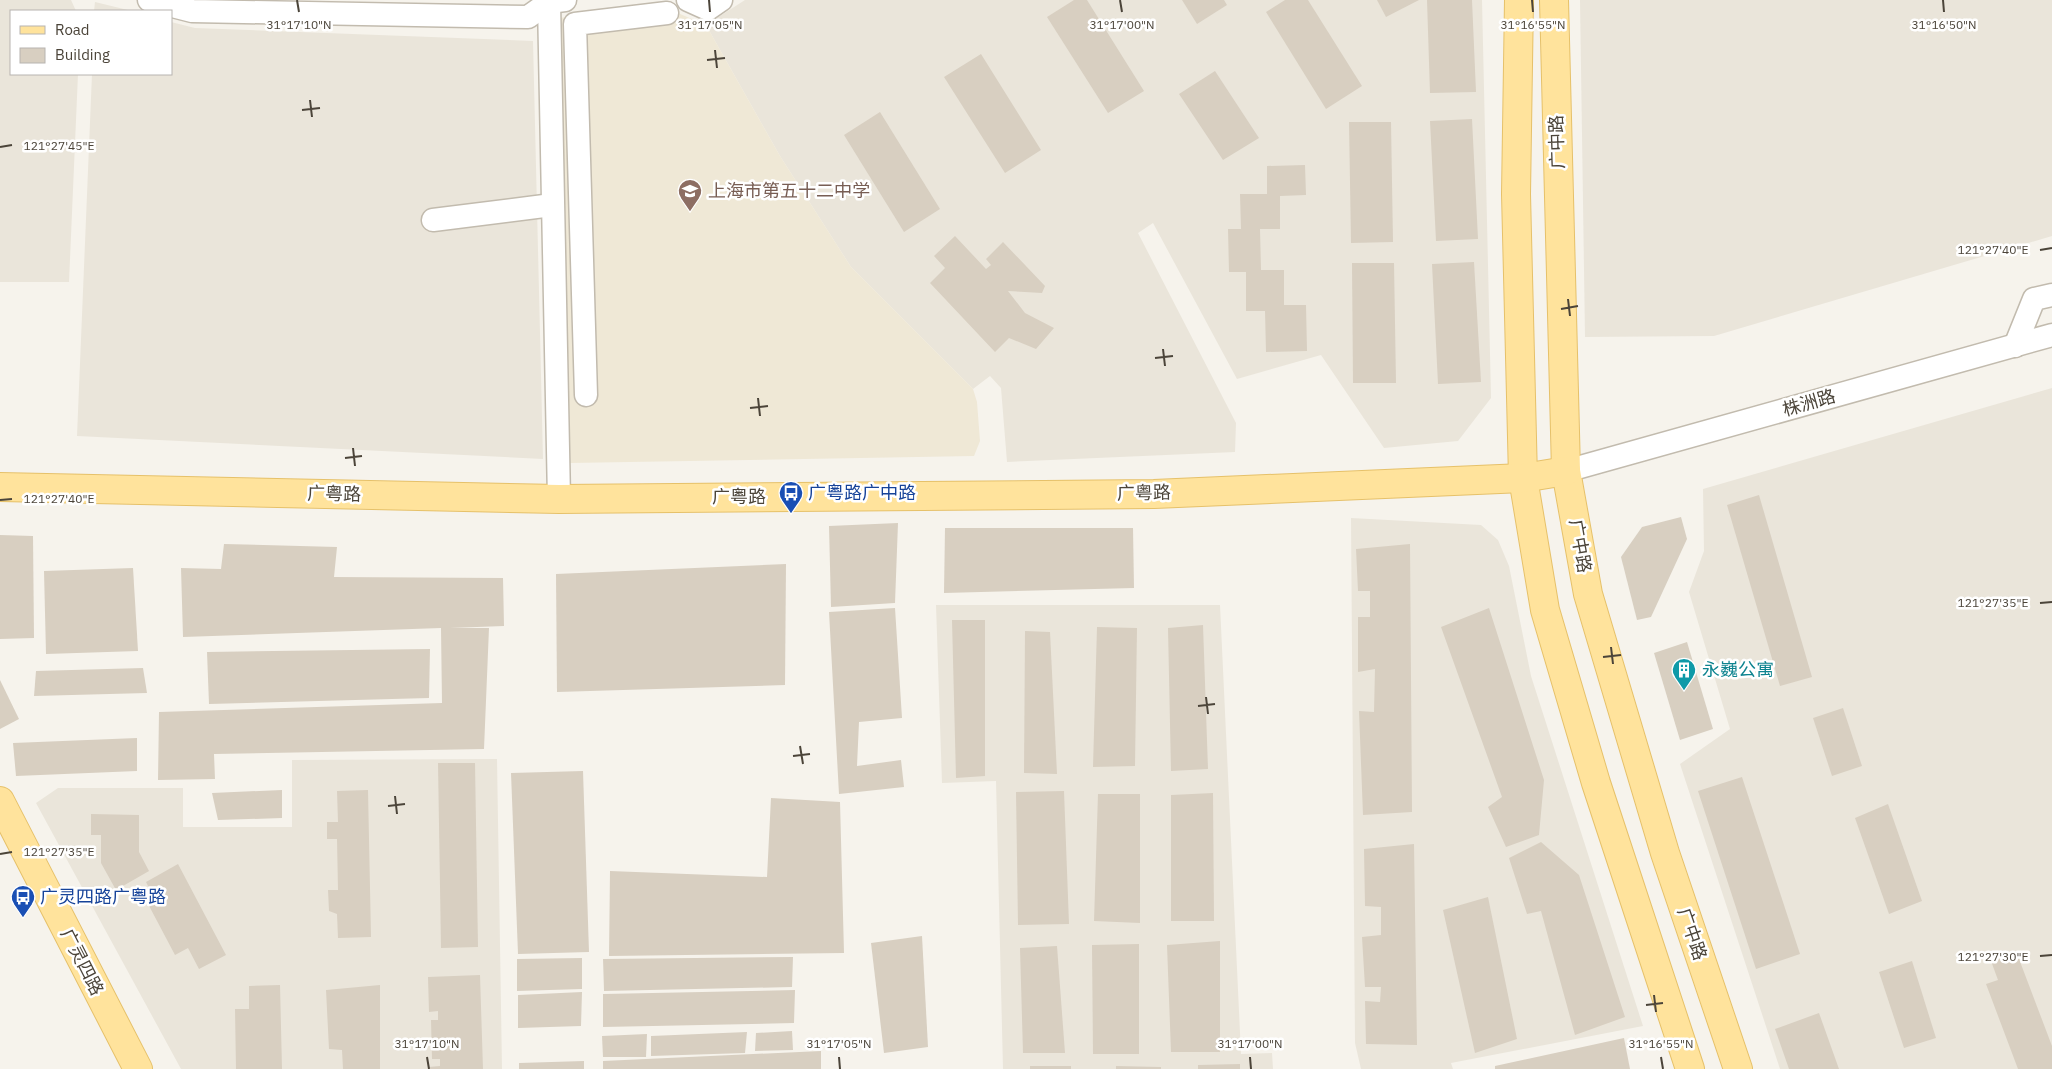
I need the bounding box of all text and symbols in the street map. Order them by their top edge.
legend [10,10,172,75]
text: 31°17'10"N [266,17,332,32]
text: 31°17'05"N [677,17,743,32]
text: 31°17'00"N [1089,17,1155,32]
text: 31°16'55"N [1500,17,1566,32]
text: 31°16'50"N [1911,17,1977,32]
text: Road [55,20,90,39]
text: Building [55,45,110,64]
street label: 广中路 [1544,115,1569,169]
text: 121°27'45"E [24,138,94,153]
school or university icon: 上海市第五十二中学 [677,178,703,212]
place label: 上海市第五十二中学 [708,179,870,202]
text: 121°27'40"E [1958,242,2028,257]
street label: 株洲路 [1780,384,1838,421]
bus stop icon: 广粤路广中路 [778,480,804,514]
place label: 广粤路广中路 [808,481,916,504]
street label: 广粤路 [1117,481,1171,504]
street label: 广粤路 [307,482,361,505]
street label: 广粤路 [712,485,766,508]
text: 121°27'40"E [24,491,94,506]
street label: 广中路 [1564,517,1597,574]
text: 121°27'35"E [1958,595,2028,610]
building icon: 永巍公寓 [1671,657,1697,691]
place label: 永巍公寓 [1702,658,1774,681]
text: 121°27'35"E [24,844,94,859]
bus stop icon: 广灵四路广粤路 [10,884,36,918]
place label: 广灵四路广粤路 [40,885,166,908]
street label: 广中路 [1673,905,1712,963]
street label: 广灵四路 [56,924,109,999]
text: 121°27'30"E [1958,949,2028,964]
text: 31°17'10"N [394,1036,460,1051]
text: 31°17'05"N [806,1036,872,1051]
text: 31°17'00"N [1217,1036,1283,1051]
text: 31°16'55"N [1628,1036,1694,1051]

